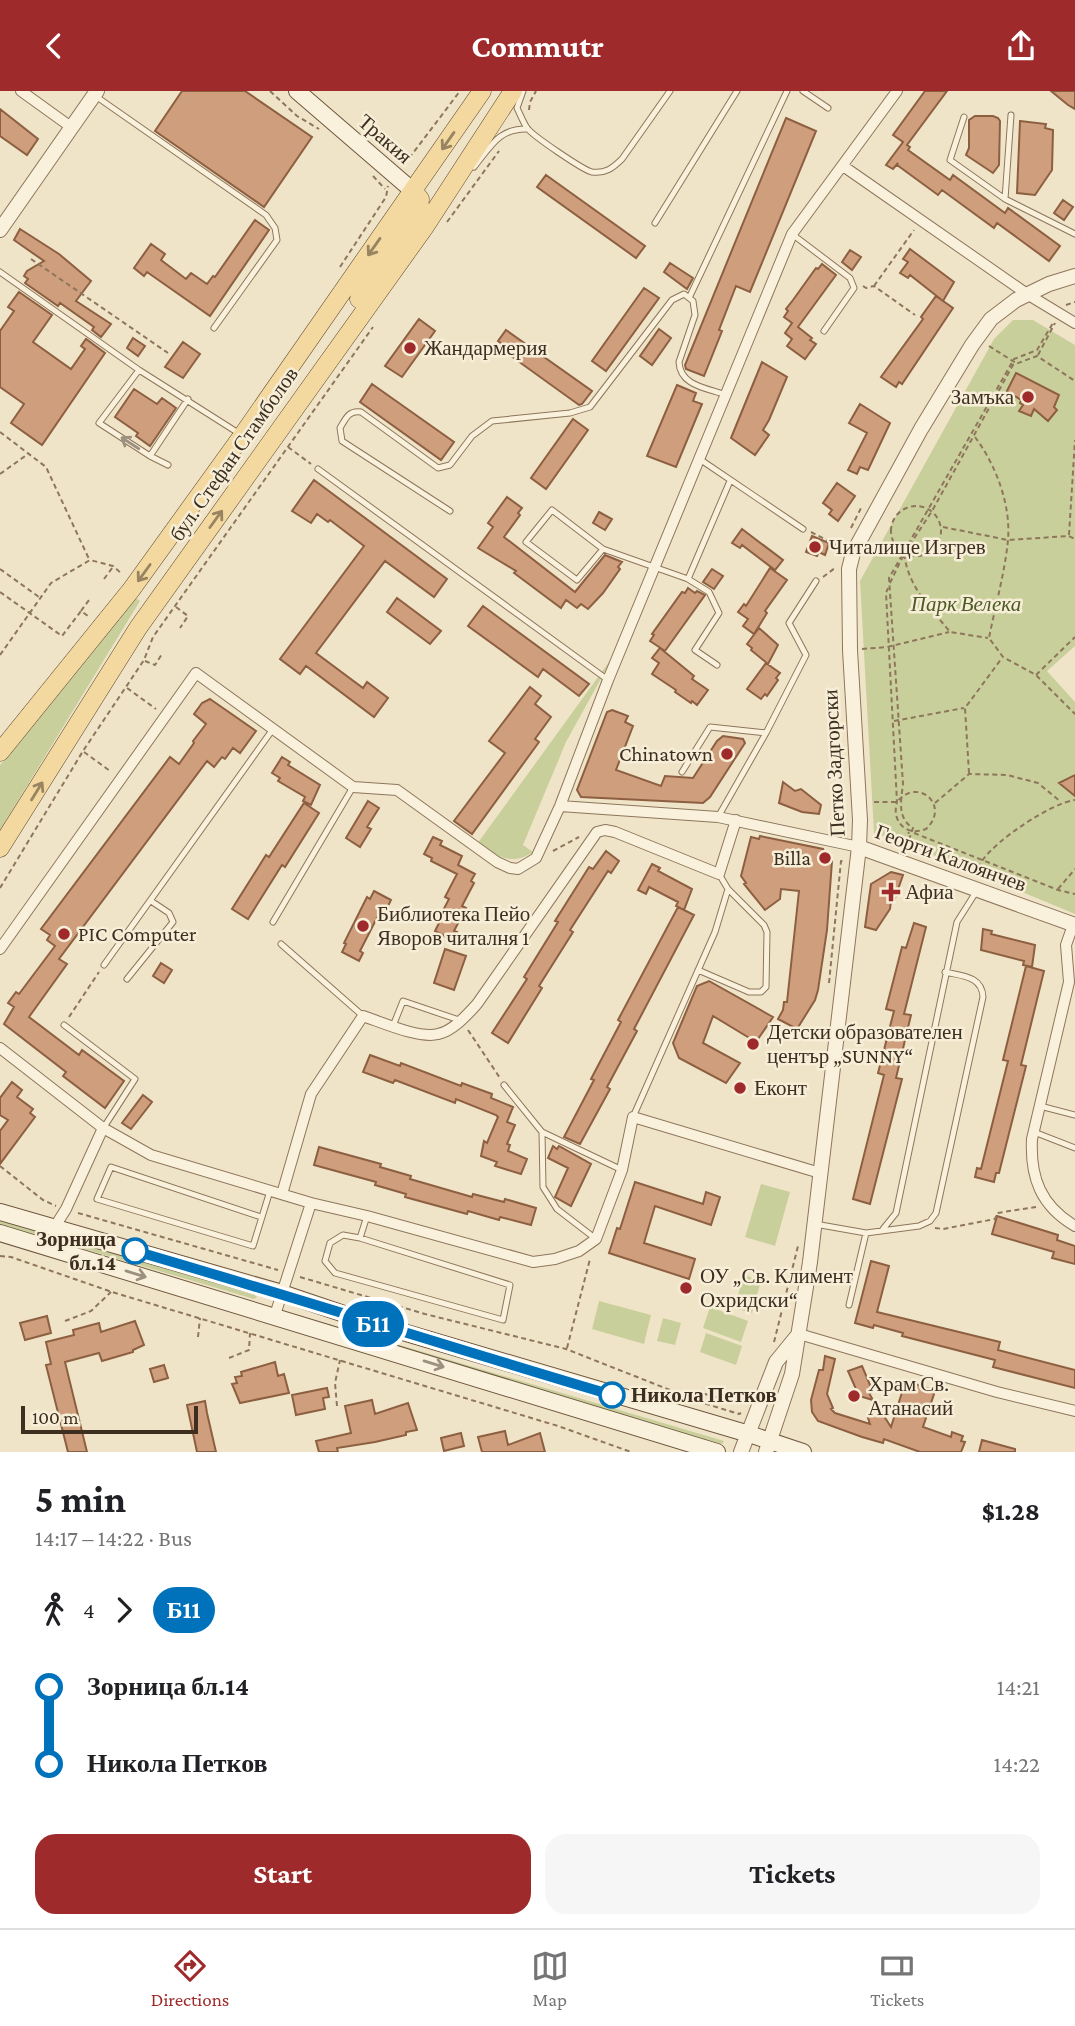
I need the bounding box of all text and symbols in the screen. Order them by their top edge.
icon: back [35,27,73,65]
icon: share [1002,27,1040,65]
text: Commutr [471,28,604,64]
street label: Тракия [353,109,417,169]
one-way arrow [441,131,455,150]
one-way arrow [367,237,381,256]
place label: Жандармерия [424,336,547,360]
marker: Жандармерия [402,340,418,356]
street label: бул. Стефан Стамболов [165,362,303,546]
place label: Замъка [951,385,1015,409]
marker: Замъка [1020,389,1036,405]
one-way arrow [121,436,140,451]
one-way arrow [209,510,223,529]
place label: Читалище Изгрев [829,535,986,559]
marker: Читалище Изгрев [807,539,823,555]
one-way arrow [136,563,151,582]
park label: Парк Велека [910,592,1021,616]
street label: Петко Задгорски [818,689,850,837]
place label: Chinatown [619,742,713,766]
marker: Chinatown [719,746,735,762]
one-way arrow [30,781,44,801]
street label: Георги Калоянчев [872,820,1030,897]
place label: Billa [773,846,811,870]
marker: Billa [817,850,833,866]
place label: Афиа [905,880,954,904]
marker: Афиа [883,884,899,900]
place label: Библиотека Пейо Яворов читалня 1 [377,902,530,950]
marker: Библиотека Пейо Яворов читалня 1 [355,918,371,934]
place label: PIC Computer [78,922,197,946]
marker: PIC Computer [56,926,72,942]
place label: Детски образователен център „SUNNY“ [767,1020,963,1068]
marker: Детски образователен център „SUNNY“ [745,1036,761,1052]
place label: Еконт [754,1076,807,1100]
marker: Еконт [732,1080,748,1096]
place label: Зорница бл.14 [36,1227,117,1275]
marker: Зорница бл.14 [122,1238,148,1264]
place label: ОУ „Св. Климент Охридски“ [700,1264,853,1312]
one-way arrow [124,1268,146,1281]
marker: ОУ „Св. Климент Охридски“ [678,1280,694,1296]
line badge: Б11 [333,1301,413,1347]
text: Б11 [356,1310,390,1337]
one-way arrow [422,1359,444,1372]
place label: Храм Св. Атанасий [868,1372,953,1420]
marker: Никола Петков [599,1382,625,1408]
place label: Никола Петков [631,1383,777,1407]
marker: Храм Св. Атанасий [846,1388,862,1404]
scale bar [21,1403,198,1435]
text: 100 m [32,1407,79,1428]
text: 5 min [35,1478,126,1520]
text: $1.28 [982,1497,1040,1526]
text: 14:17 – 14:22 · Bus [35,1525,192,1551]
icon: walk [35,1591,73,1629]
icon: forward [105,1591,143,1629]
text: Б11 [167,1596,201,1623]
text: 4 [83,1597,95,1623]
text: Зорница бл.14 [87,1672,249,1701]
text: 14:21 [997,1674,1040,1700]
text: Никола Петков [87,1749,268,1778]
text: 14:22 [994,1751,1040,1777]
button: Start [35,1834,531,1914]
button: Tickets [545,1834,1040,1914]
tab: Directions [151,1947,229,2010]
tab: Map [531,1947,569,2010]
tab: Tickets [870,1947,924,2010]

